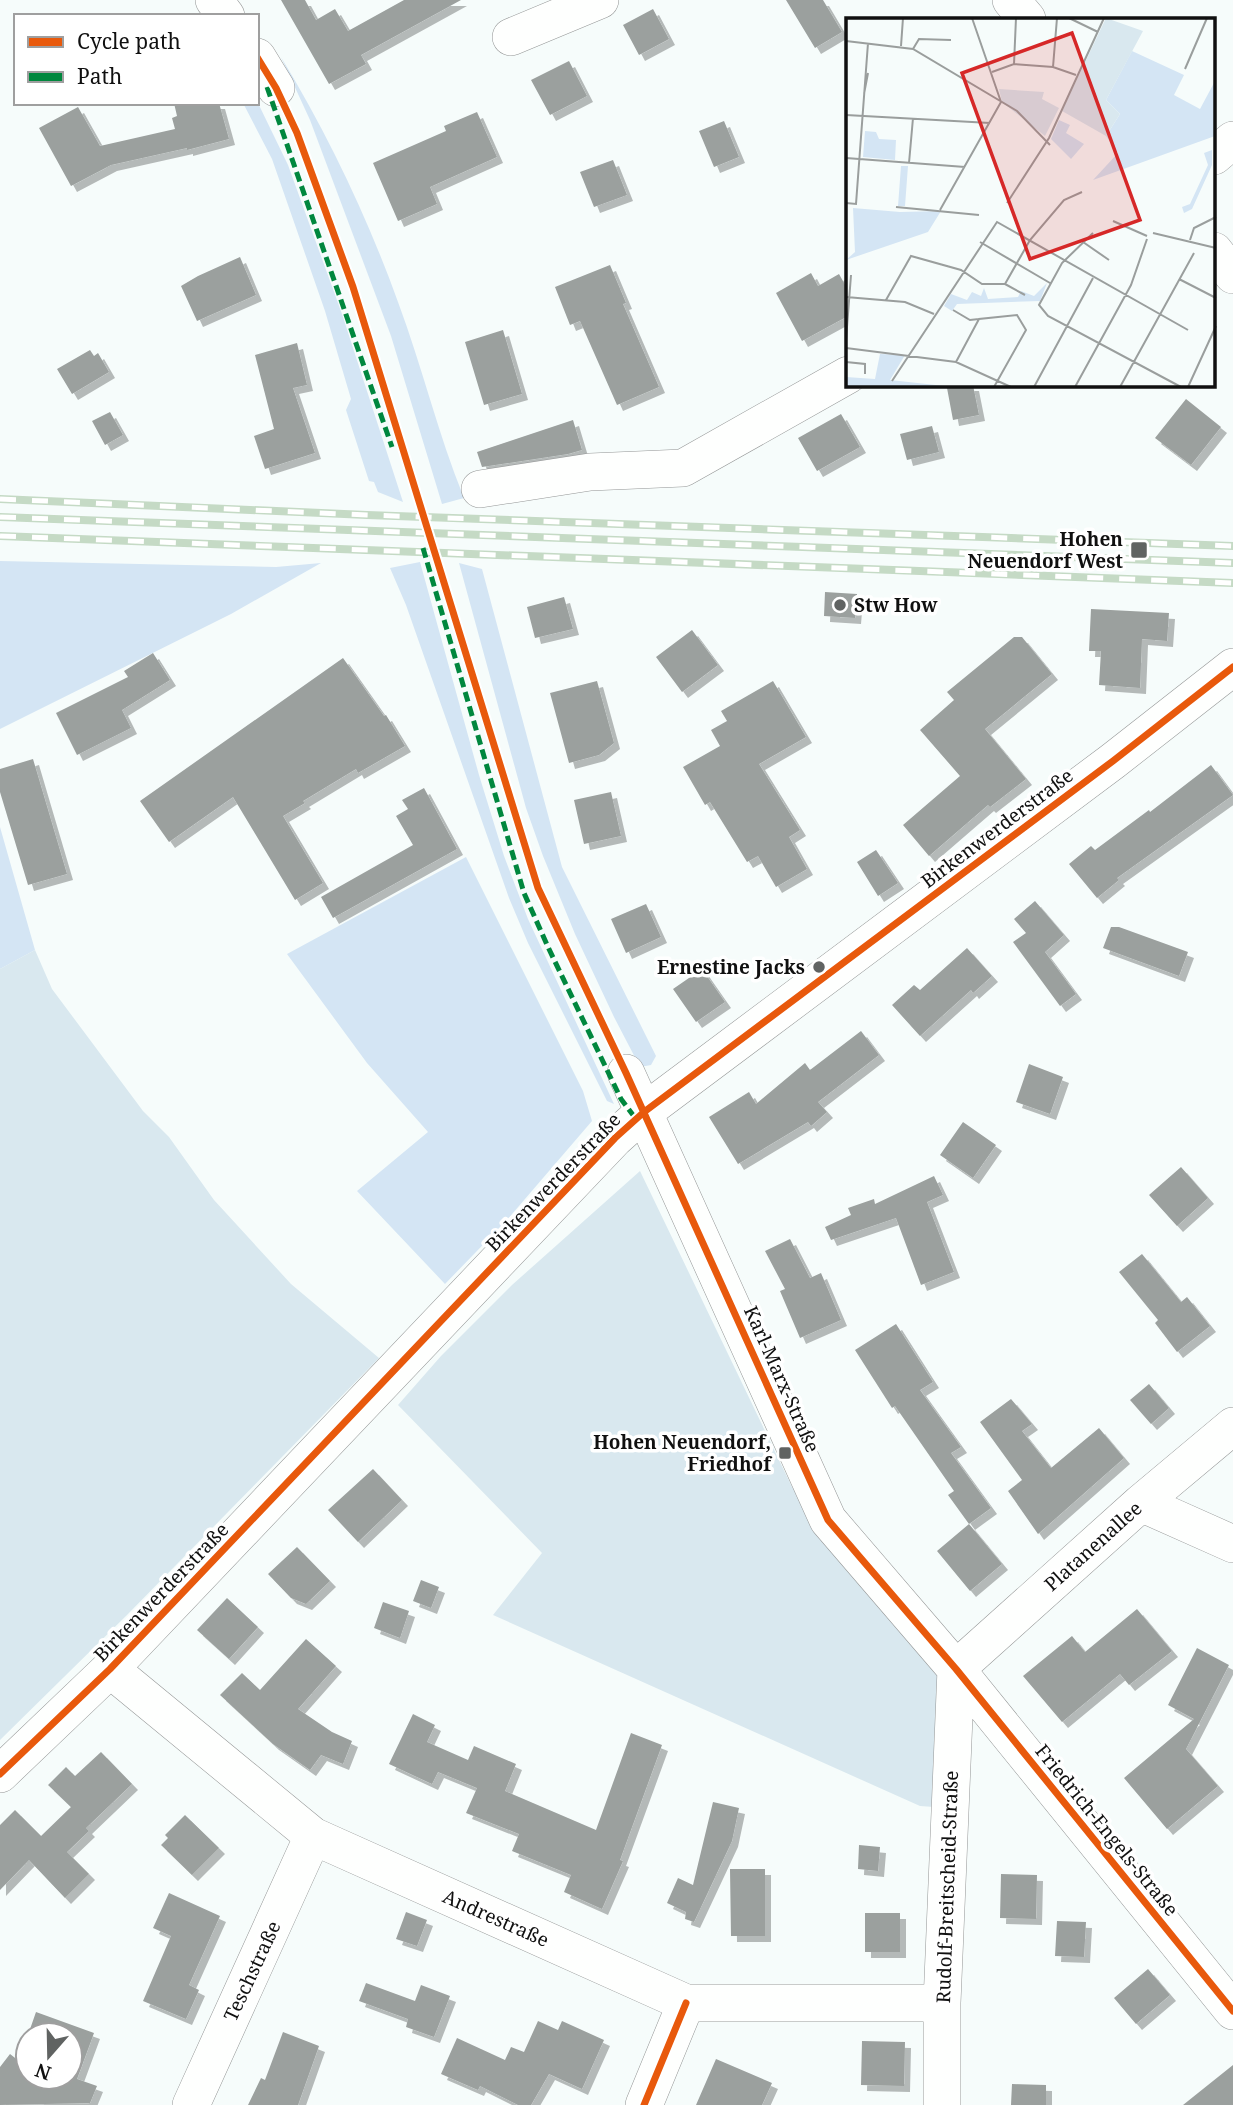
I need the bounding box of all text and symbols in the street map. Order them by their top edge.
legend [14,14,259,105]
inset map [846,18,1216,387]
text: Cycle path [77,27,181,55]
text: Path [77,62,122,90]
place label: Hohen Neuendorf West [968,526,1123,574]
marker: Hohen Neuendorf West [1129,540,1149,560]
place label: Stw How [854,592,938,618]
marker: Stw How [832,597,848,613]
street label: Birkenwerderstraße [916,762,1078,894]
place label: Ernestine Jacks [657,954,805,980]
marker: Ernestine Jacks [811,959,827,975]
street label: Birkenwerderstraße [480,1107,626,1257]
street label: Karl-Marx-Straße [738,1302,826,1456]
place label: Hohen Neuendorf, Friedhof [593,1429,773,1477]
marker: Hohen Neuendorf, Friedhof [777,1445,793,1461]
street label: Platanenallee [1039,1495,1147,1597]
street label: Birkenwerderstraße [88,1517,234,1667]
street label: Friedrich-Engels-Straße [1030,1739,1184,1921]
street label: Rudolf-Breitscheid-Straße [930,1770,964,2004]
street label: Andrestraße [439,1883,553,1953]
street label: Teschstraße [217,1917,287,2025]
north arrow [14,2021,84,2091]
text: N [32,2057,55,2087]

